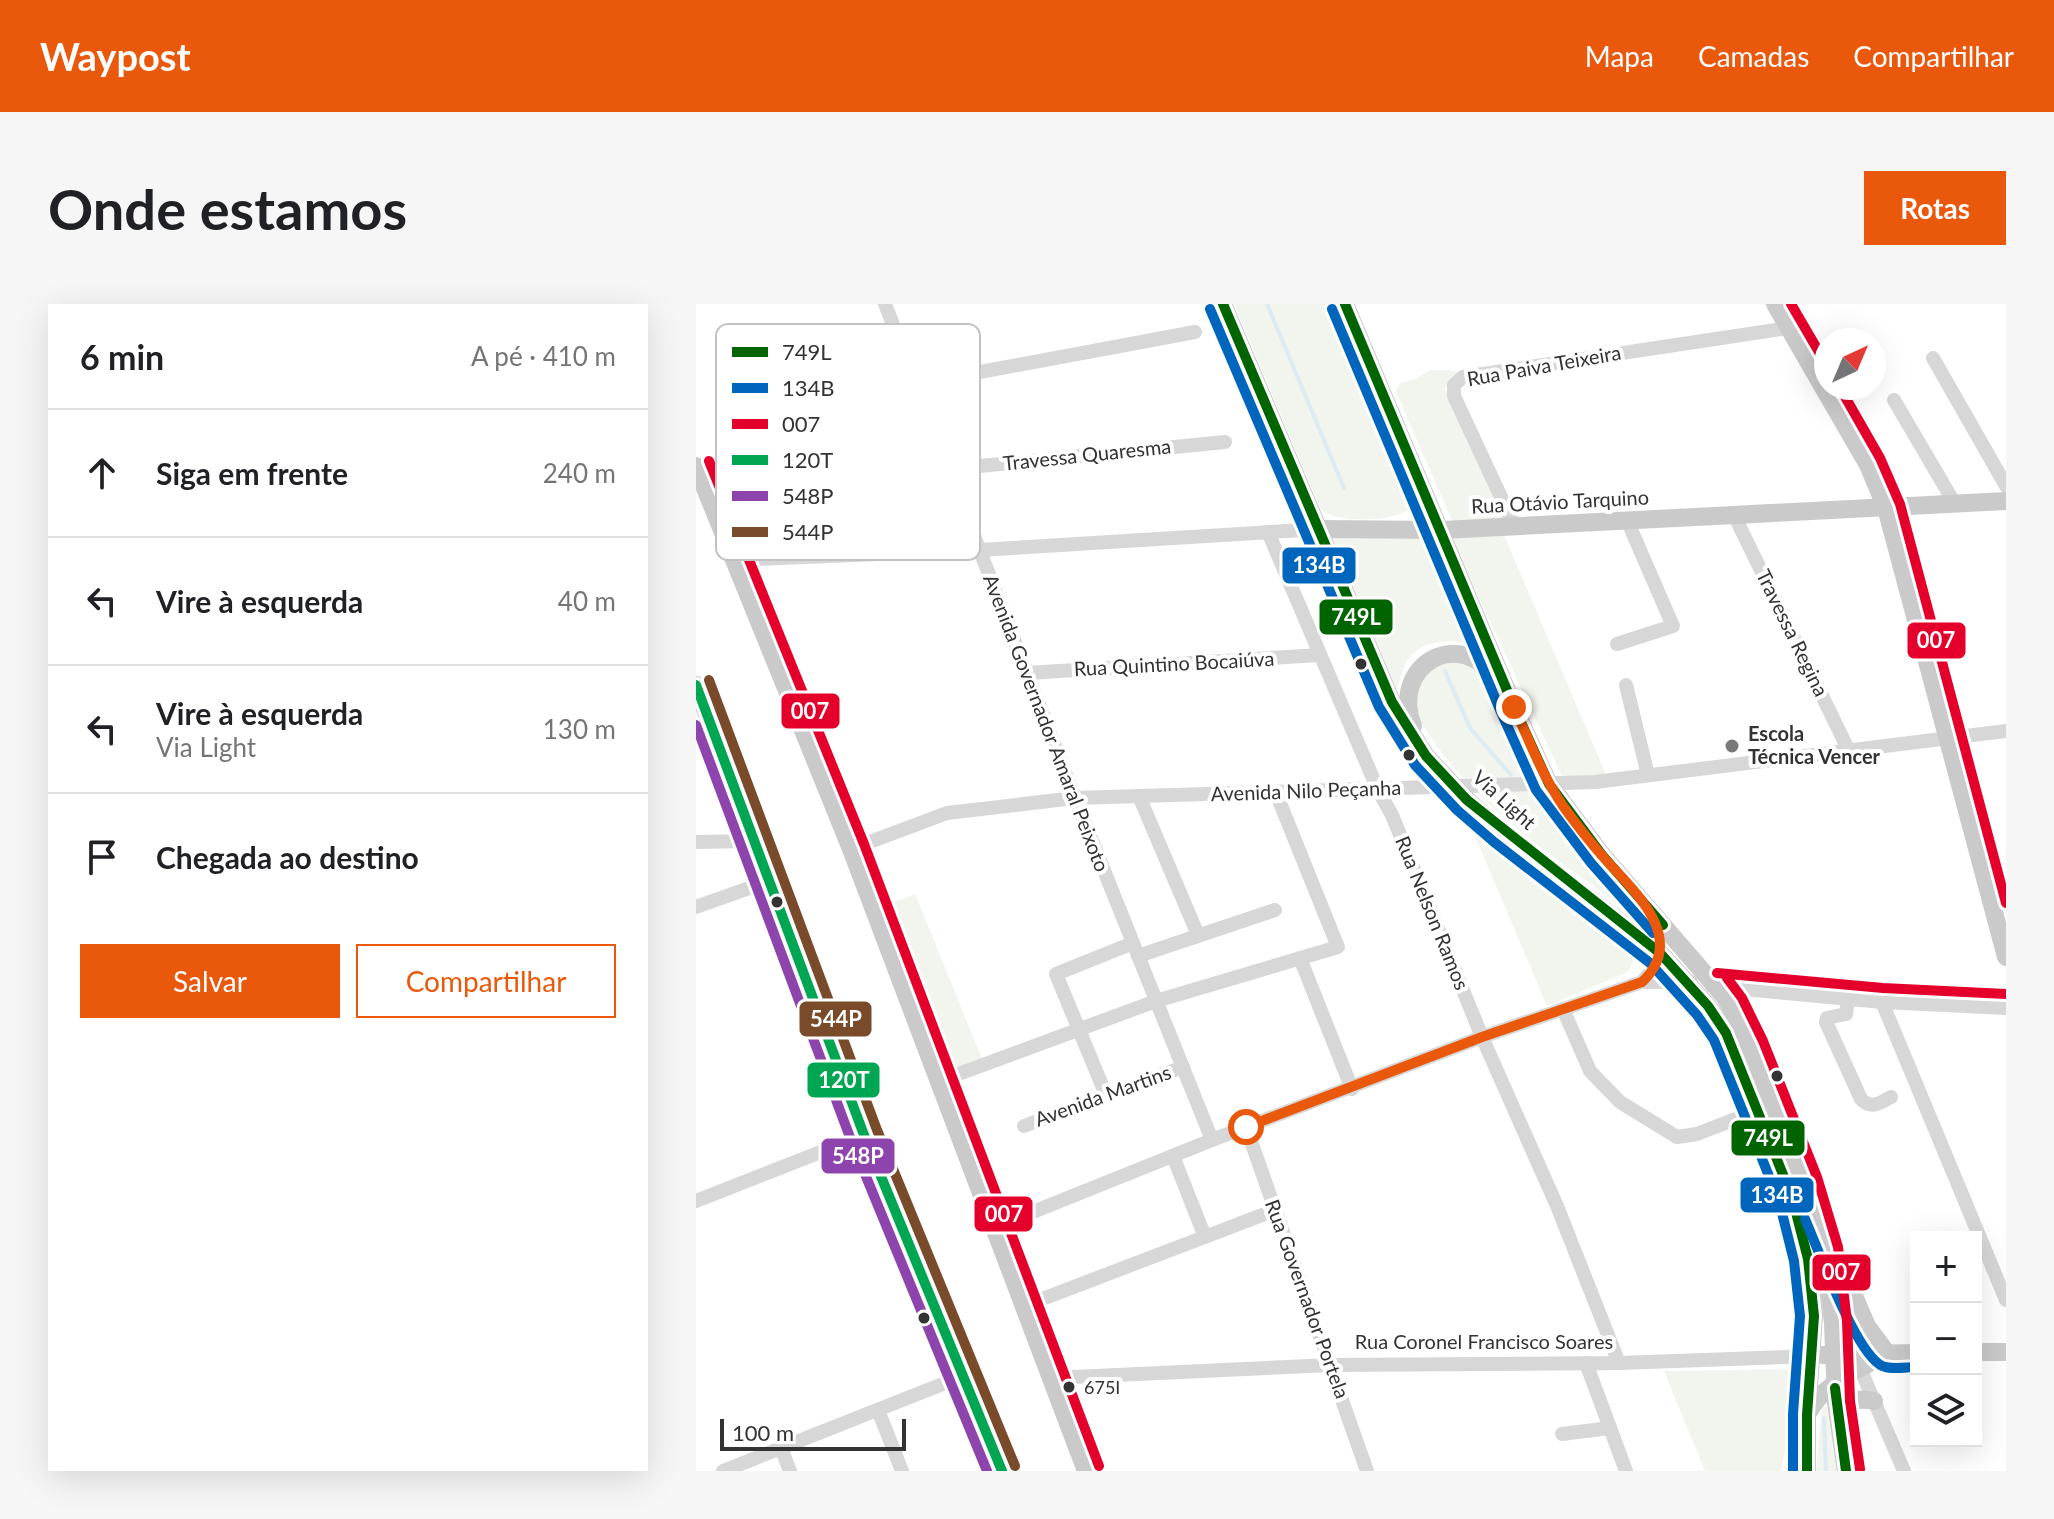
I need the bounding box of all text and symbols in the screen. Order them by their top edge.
text: Waypost [40,33,191,79]
text: Mapa [1585,39,1654,73]
text: Camadas [1698,39,1809,73]
text: Compartilhar [1853,39,2014,73]
button: Rotas [1864,171,2006,245]
text: Onde estamos [48,175,407,242]
legend [716,324,980,560]
north arrow [1814,328,1886,400]
text: 6 min [80,336,164,377]
text: 749L [782,338,832,365]
text: A pé · 410 m [471,340,616,372]
street label: Rua Paiva Teixeira [1465,340,1623,390]
text: 134B [782,374,835,401]
text: 007 [782,410,820,437]
street label: Travessa Quaresma [1002,433,1172,475]
text: 120T [782,446,833,473]
icon: ahead [80,451,124,495]
text: Siga em frente [156,455,348,491]
text: 240 m [543,457,616,489]
text: 548P [782,482,834,509]
street label: Rua Otávio Tarquino [1470,484,1650,518]
text: 544P [782,518,834,545]
line badge: 134B [1281,546,1357,585]
text: 134B [1293,551,1345,578]
street label: Travessa Regina [1752,565,1834,700]
street label: Avenida Governador Amaral Peixoto [979,571,1115,875]
icon: left [80,579,124,623]
text: Vire à esquerda [156,583,363,619]
text: 40 m [558,585,616,617]
line badge: 749L [1318,598,1394,636]
text: 749L [1331,603,1381,630]
line badge: 007 [1906,621,1967,660]
text: 007 [1917,626,1955,653]
street label: Rua Quintino Bocaiúva [1073,646,1275,680]
unlabelled marker [1353,656,1369,672]
route end [1496,689,1532,725]
line badge: 007 [780,692,841,730]
text: Vire à esquerda [156,695,363,731]
text: 007 [791,697,829,724]
icon: left [80,707,124,751]
text: 130 m [543,713,616,745]
place label: Escola Técnica Vencer [1748,721,1881,768]
text: Via Light [156,731,256,763]
marker: Escola Técnica Vencer [1723,737,1741,755]
unlabelled marker [1401,747,1417,763]
street label: Via Light [1468,765,1541,834]
street label: Avenida Nilo Peçanha [1210,775,1402,805]
street label: Rua Nelson Ramos [1391,832,1475,993]
icon: arrive [80,835,124,879]
text: Chegada ao destino [156,839,419,875]
unlabelled marker [769,894,785,910]
button: Salvar [80,944,340,1018]
button: Compartilhar [356,944,616,1018]
line badge: 544P [798,1000,873,1038]
text: 544P [810,1005,862,1032]
street label: Avenida Martins [1031,1059,1174,1131]
line badge: 120T [806,1061,881,1099]
text: 120T [818,1066,870,1093]
unlabelled marker [1769,1068,1785,1084]
route start [1228,1109,1264,1145]
line badge: 749L [1730,1119,1806,1157]
text: 749L [1743,1124,1793,1151]
line badge: 548P [820,1137,896,1175]
text: 548P [832,1142,884,1169]
line badge: 134B [1739,1176,1815,1214]
text: 134B [1751,1181,1803,1208]
line badge: 007 [973,1195,1034,1233]
street label: Rua Governador Portela [1261,1196,1355,1401]
text: 007 [985,1200,1023,1227]
map controls [1910,1231,1982,1447]
button: + [1910,1231,1982,1303]
line badge: 007 [1811,1253,1872,1292]
text: 007 [1822,1258,1860,1285]
button: − [1910,1303,1982,1375]
unlabelled marker [916,1310,932,1326]
street label: Rua Coronel Francisco Soares [1355,1329,1613,1353]
button: layers [1910,1375,1982,1447]
place label: 675I [1084,1376,1120,1398]
marker: 675I [1061,1379,1077,1395]
scale bar [720,1415,906,1451]
text: 100 m [732,1419,794,1446]

